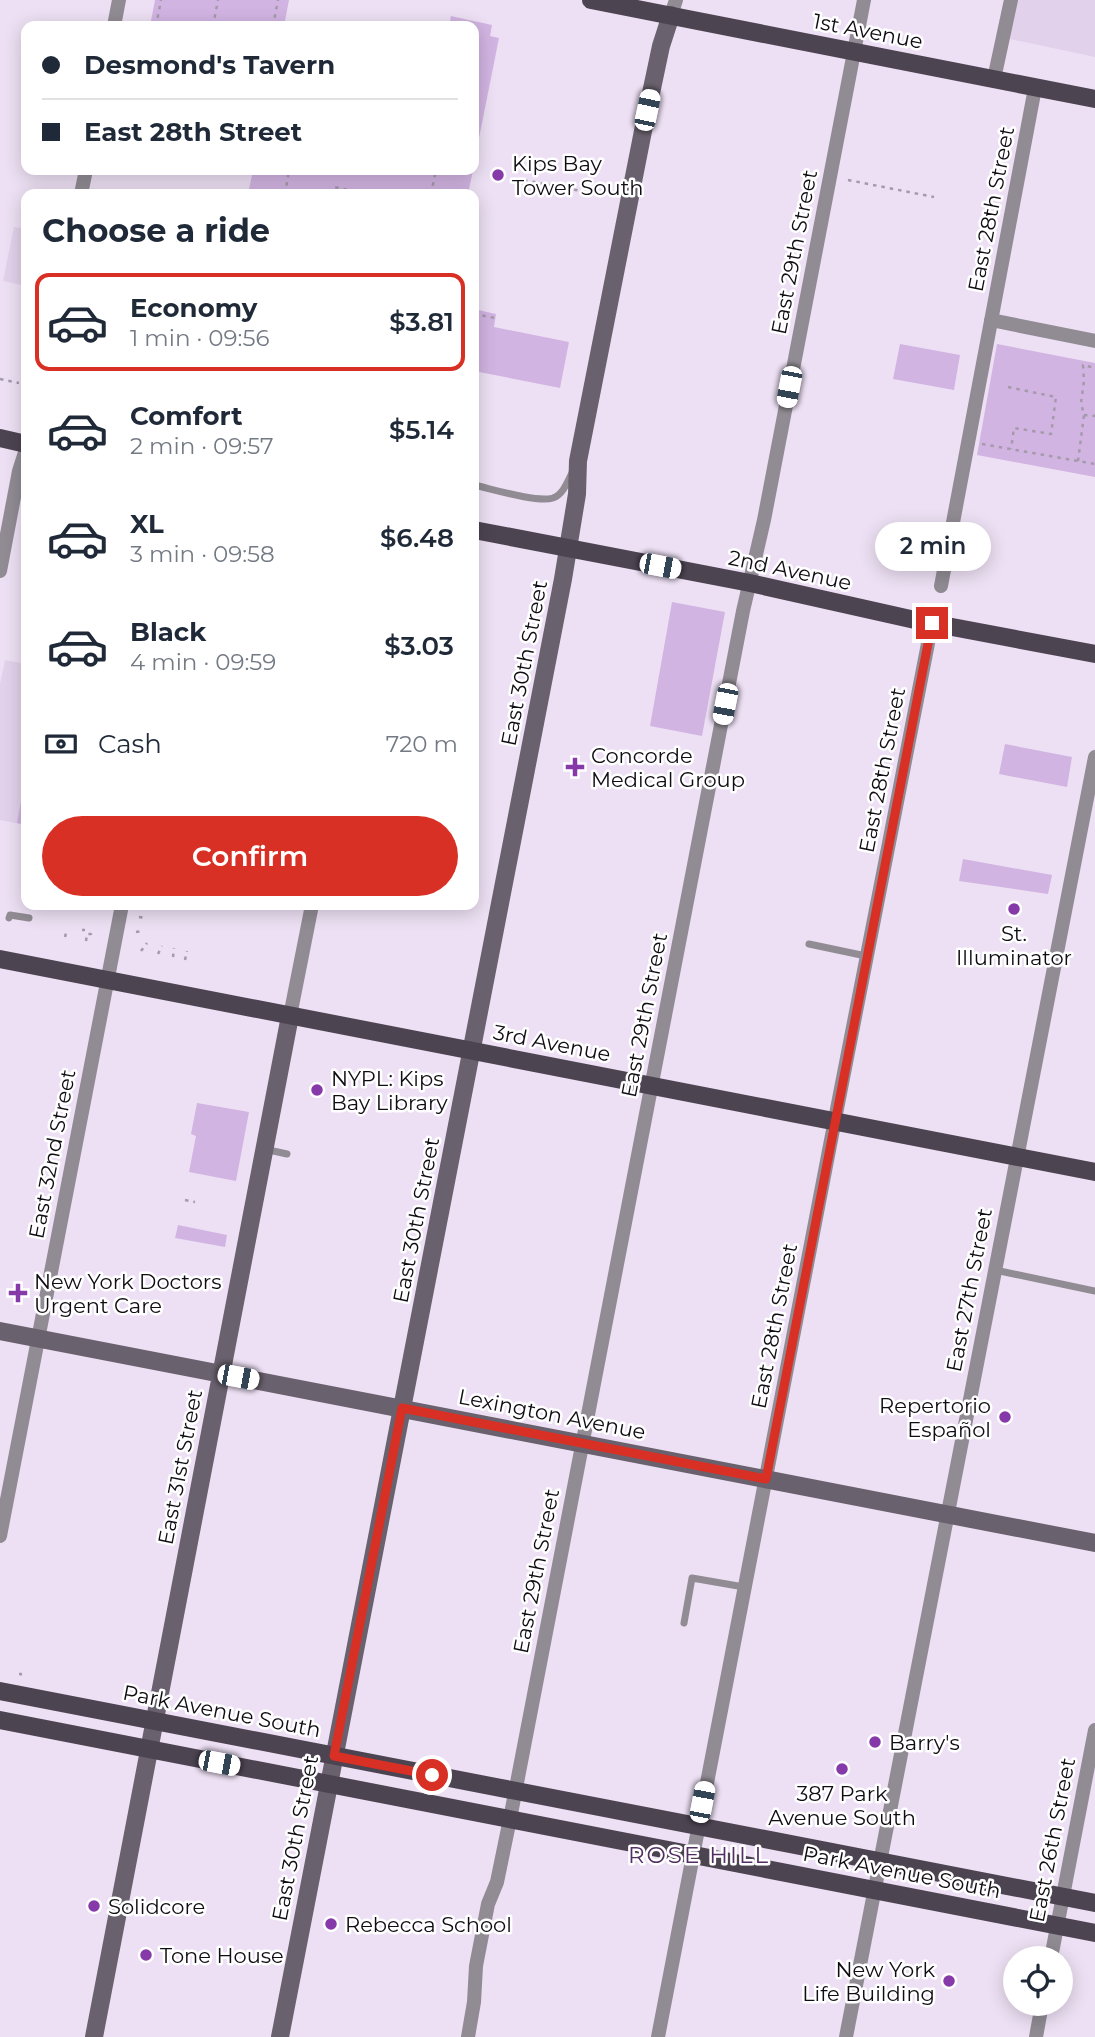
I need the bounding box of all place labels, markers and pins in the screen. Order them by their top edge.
place label: Kips Bay Tower South [512,151,643,200]
marker: Kips Bay Tower South [490,167,506,183]
place label: Concorde Medical Group [591,743,745,792]
marker: Concorde Medical Group [565,757,585,777]
marker: St. Illuminator [1006,901,1022,917]
place label: St. Illuminator [956,921,1072,970]
place label: NYPL: Kips Bay Library [331,1066,448,1115]
marker: NYPL: Kips Bay Library [309,1082,325,1098]
place label: New York Doctors Urgent Care [34,1269,221,1318]
marker: New York Doctors Urgent Care [8,1283,28,1303]
place label: Repertorio Español [879,1393,991,1442]
marker: Repertorio Español [997,1409,1013,1425]
place label: Barry's [889,1730,960,1755]
marker: Barry's [867,1734,883,1750]
marker: 387 Park Avenue South [834,1761,850,1777]
place label: 387 Park Avenue South [768,1781,916,1830]
place label: Solidcore [108,1894,205,1919]
marker: Solidcore [86,1898,102,1914]
place label: Rebecca School [345,1912,512,1937]
marker: Rebecca School [323,1916,339,1932]
place label: Tone House [160,1943,284,1968]
marker: Tone House [138,1947,154,1963]
place label: New York Life Building [802,1957,935,2006]
marker: New York Life Building [941,1973,957,1989]

